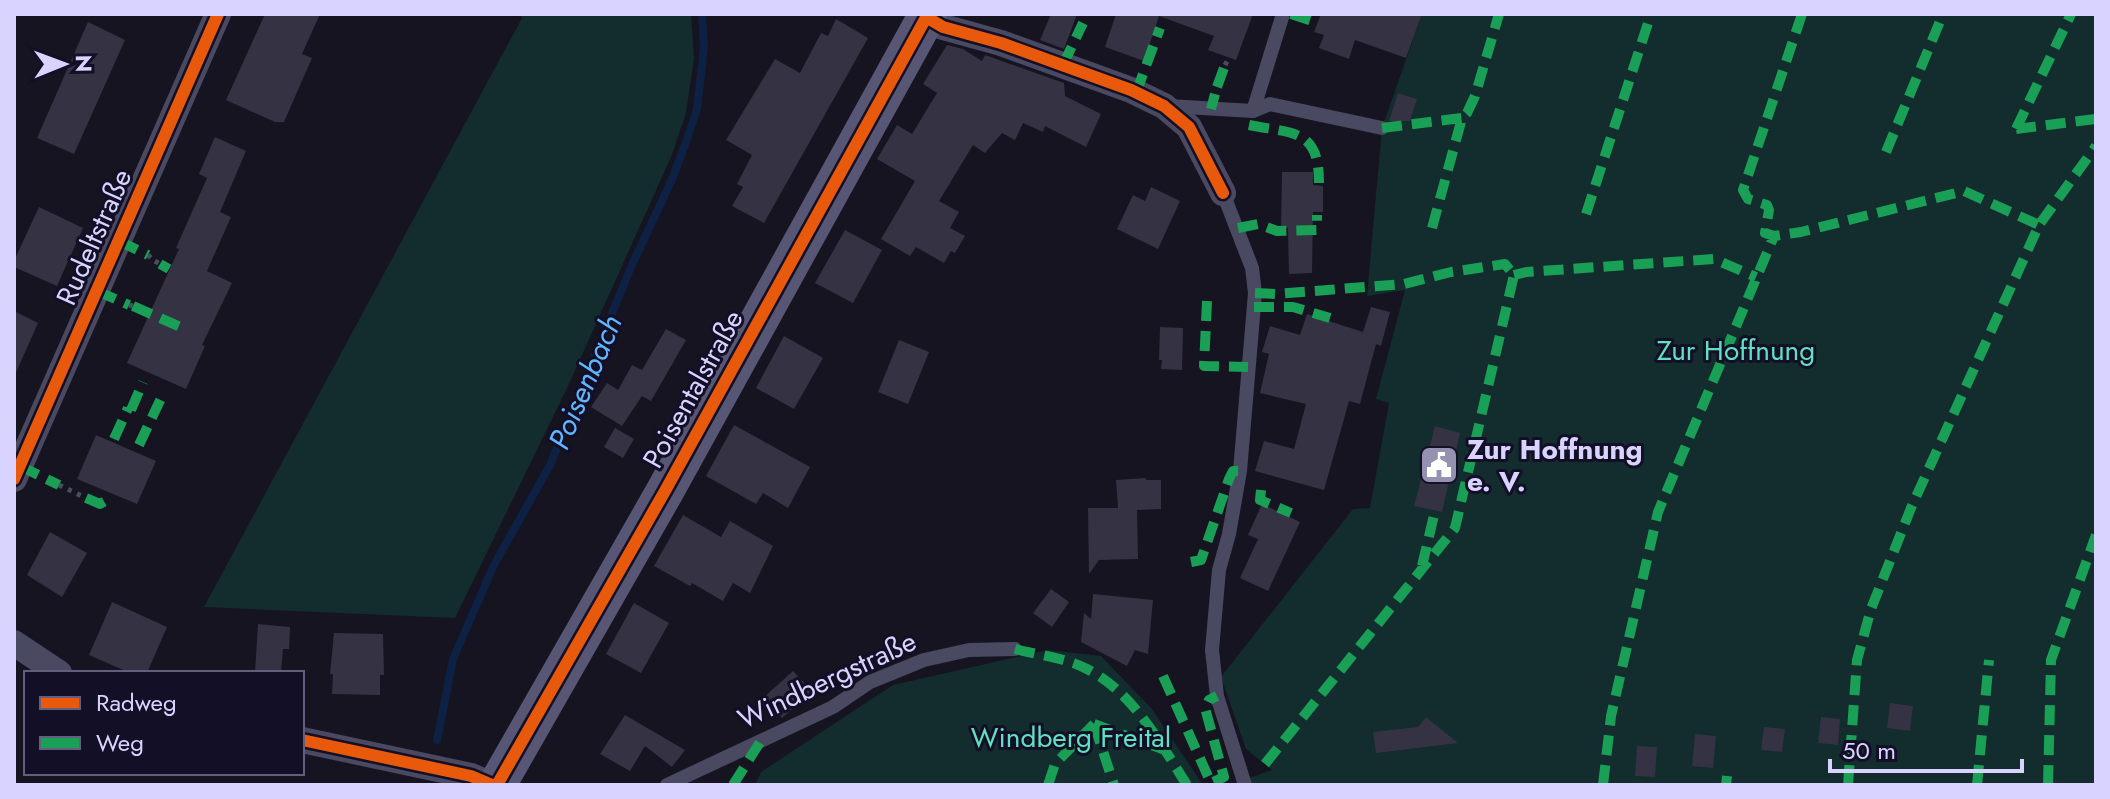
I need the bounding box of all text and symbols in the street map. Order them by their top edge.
north arrow [24,24,104,104]
text: N [68,55,100,73]
street label: Rudeltstraße [46,162,142,312]
street label: Poisentalstraße [633,302,753,476]
water label: Poisenbach [537,308,633,456]
park label: Zur Hoffnung [1657,330,1815,371]
place label: Zur Hoffnung e. V. [1467,429,1643,502]
public building icon: Zur Hoffnung e. V. [1418,444,1460,486]
street label: Windbergstraße [731,621,923,739]
legend [24,671,304,775]
text: Radweg [96,685,177,720]
park label: Windberg Freital [971,717,1171,758]
scale bar [1830,723,2022,773]
text: Weg [96,725,144,760]
text: 50 m [1842,733,1896,768]

